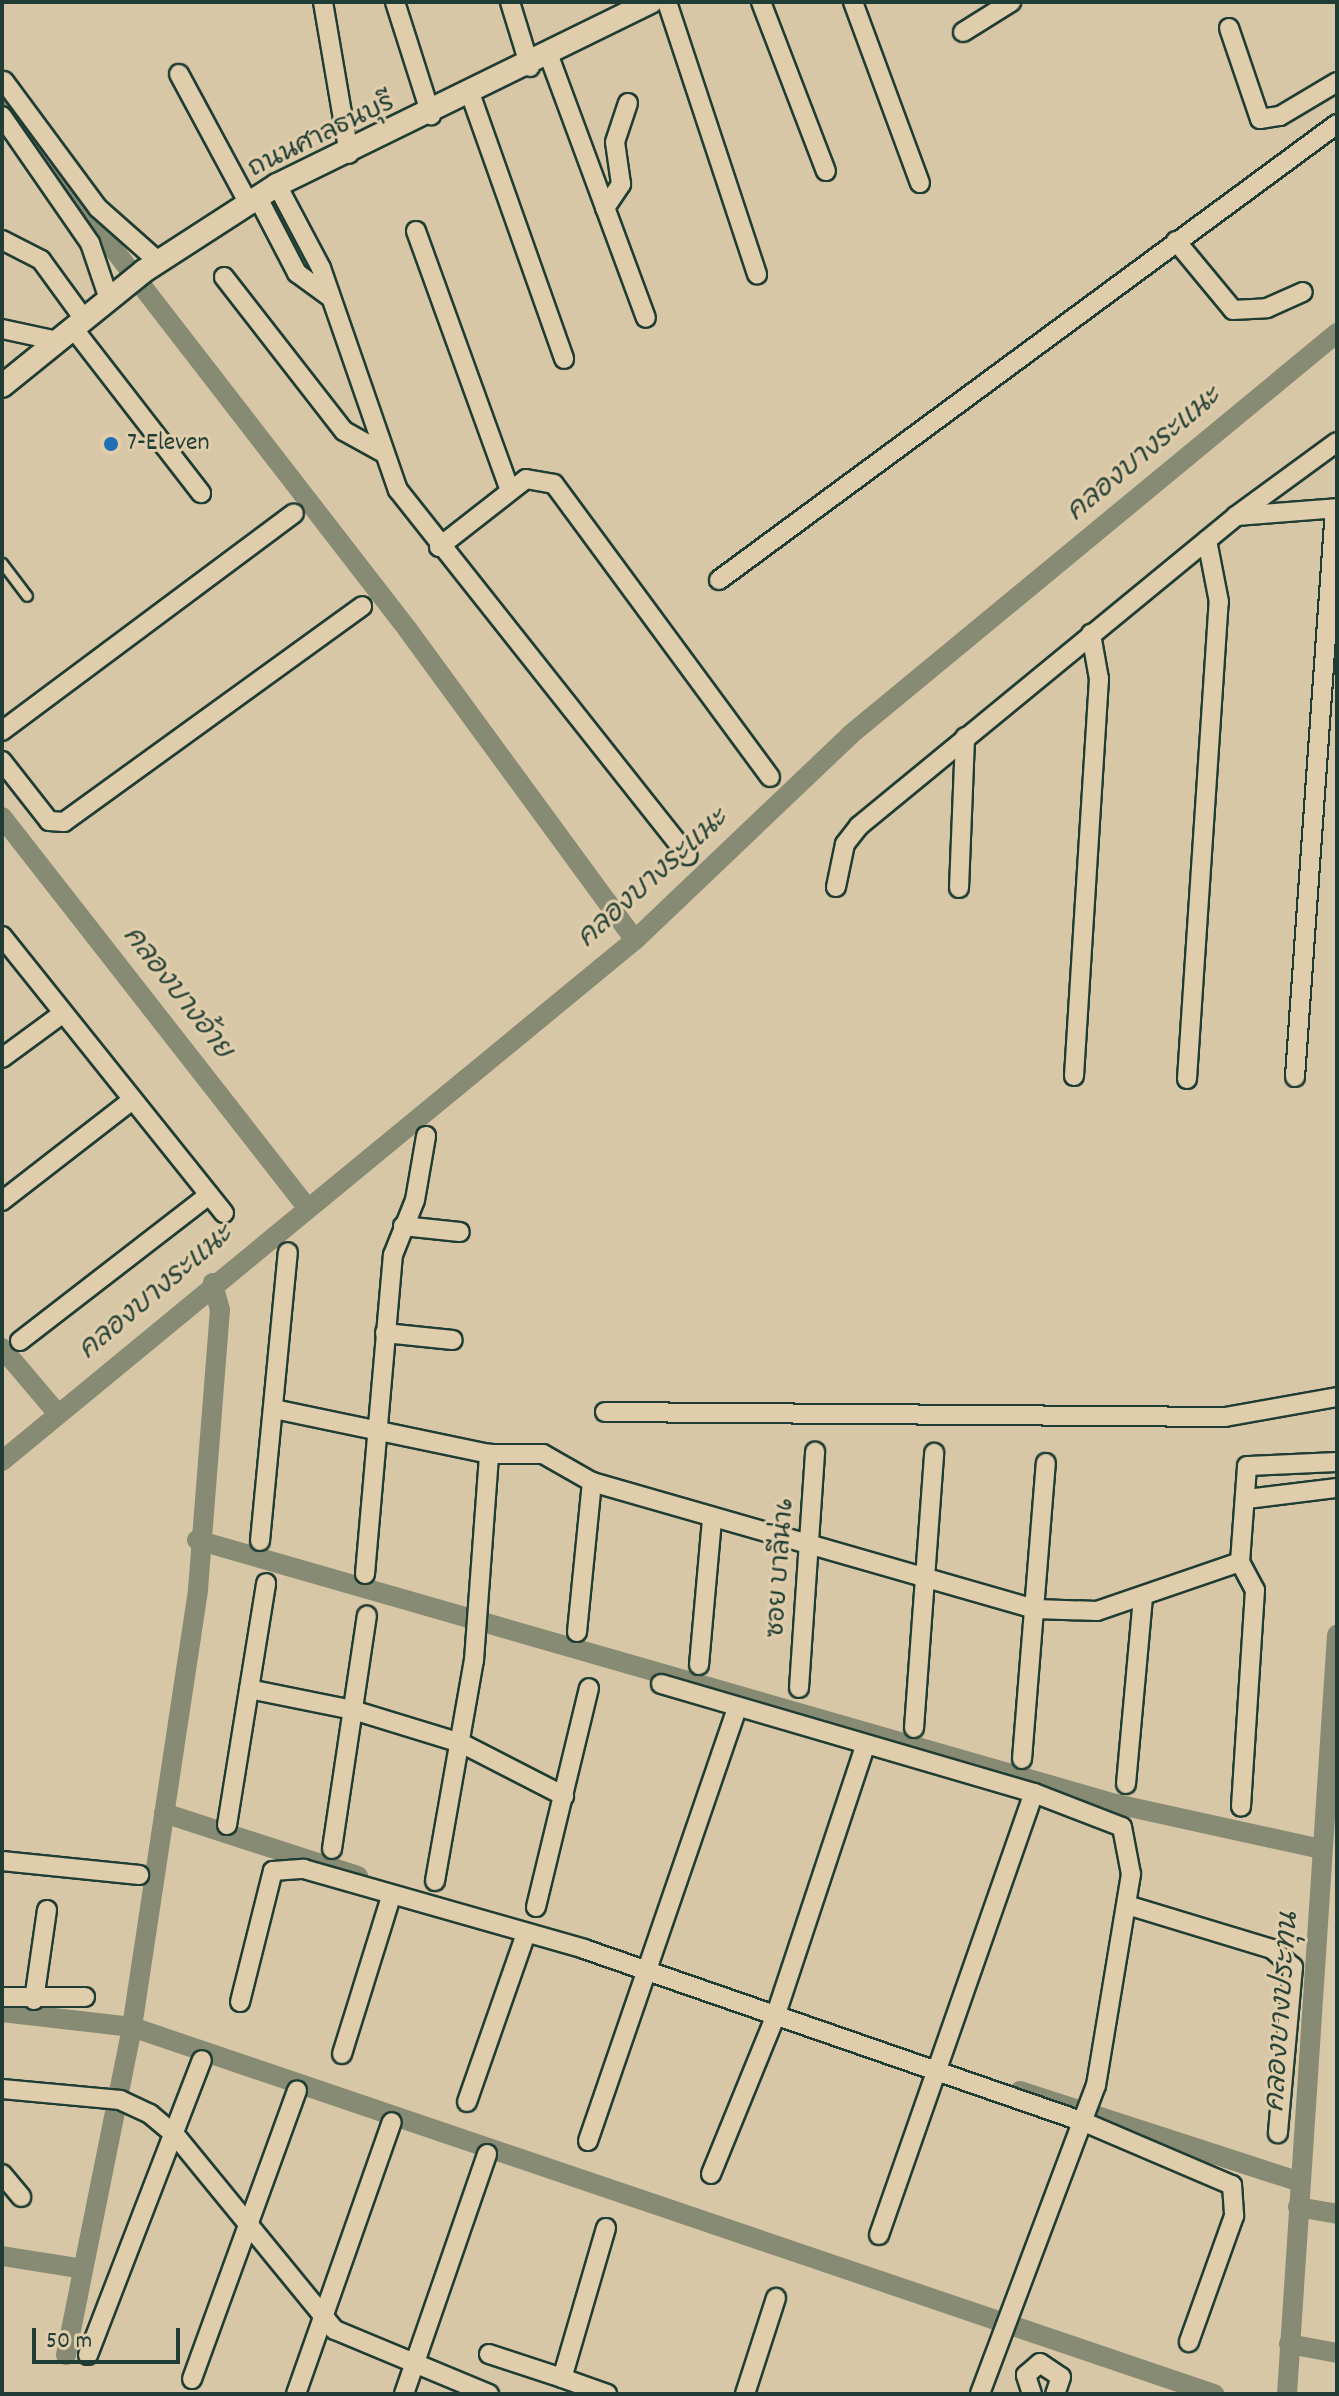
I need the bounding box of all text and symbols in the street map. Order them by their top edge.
street label: ถนนศาลธนบุรี [244,88,400,186]
water label: คลองบางระแนะ [1061,382,1229,530]
place label: 7-Eleven [127,428,210,460]
marker: 7-Eleven [102,435,120,453]
water label: คลองบางระแนะ [572,803,736,957]
water label: คลองบางอ้าย [114,921,238,1067]
water label: คลองบางระแนะ [73,1220,241,1368]
street label: ซอย บาลีน่า6 [762,1497,802,1639]
water label: คลองบางประทุน [1260,1911,1308,2113]
scale bar [36,2312,184,2362]
text: 50 m [46,2325,92,2359]

